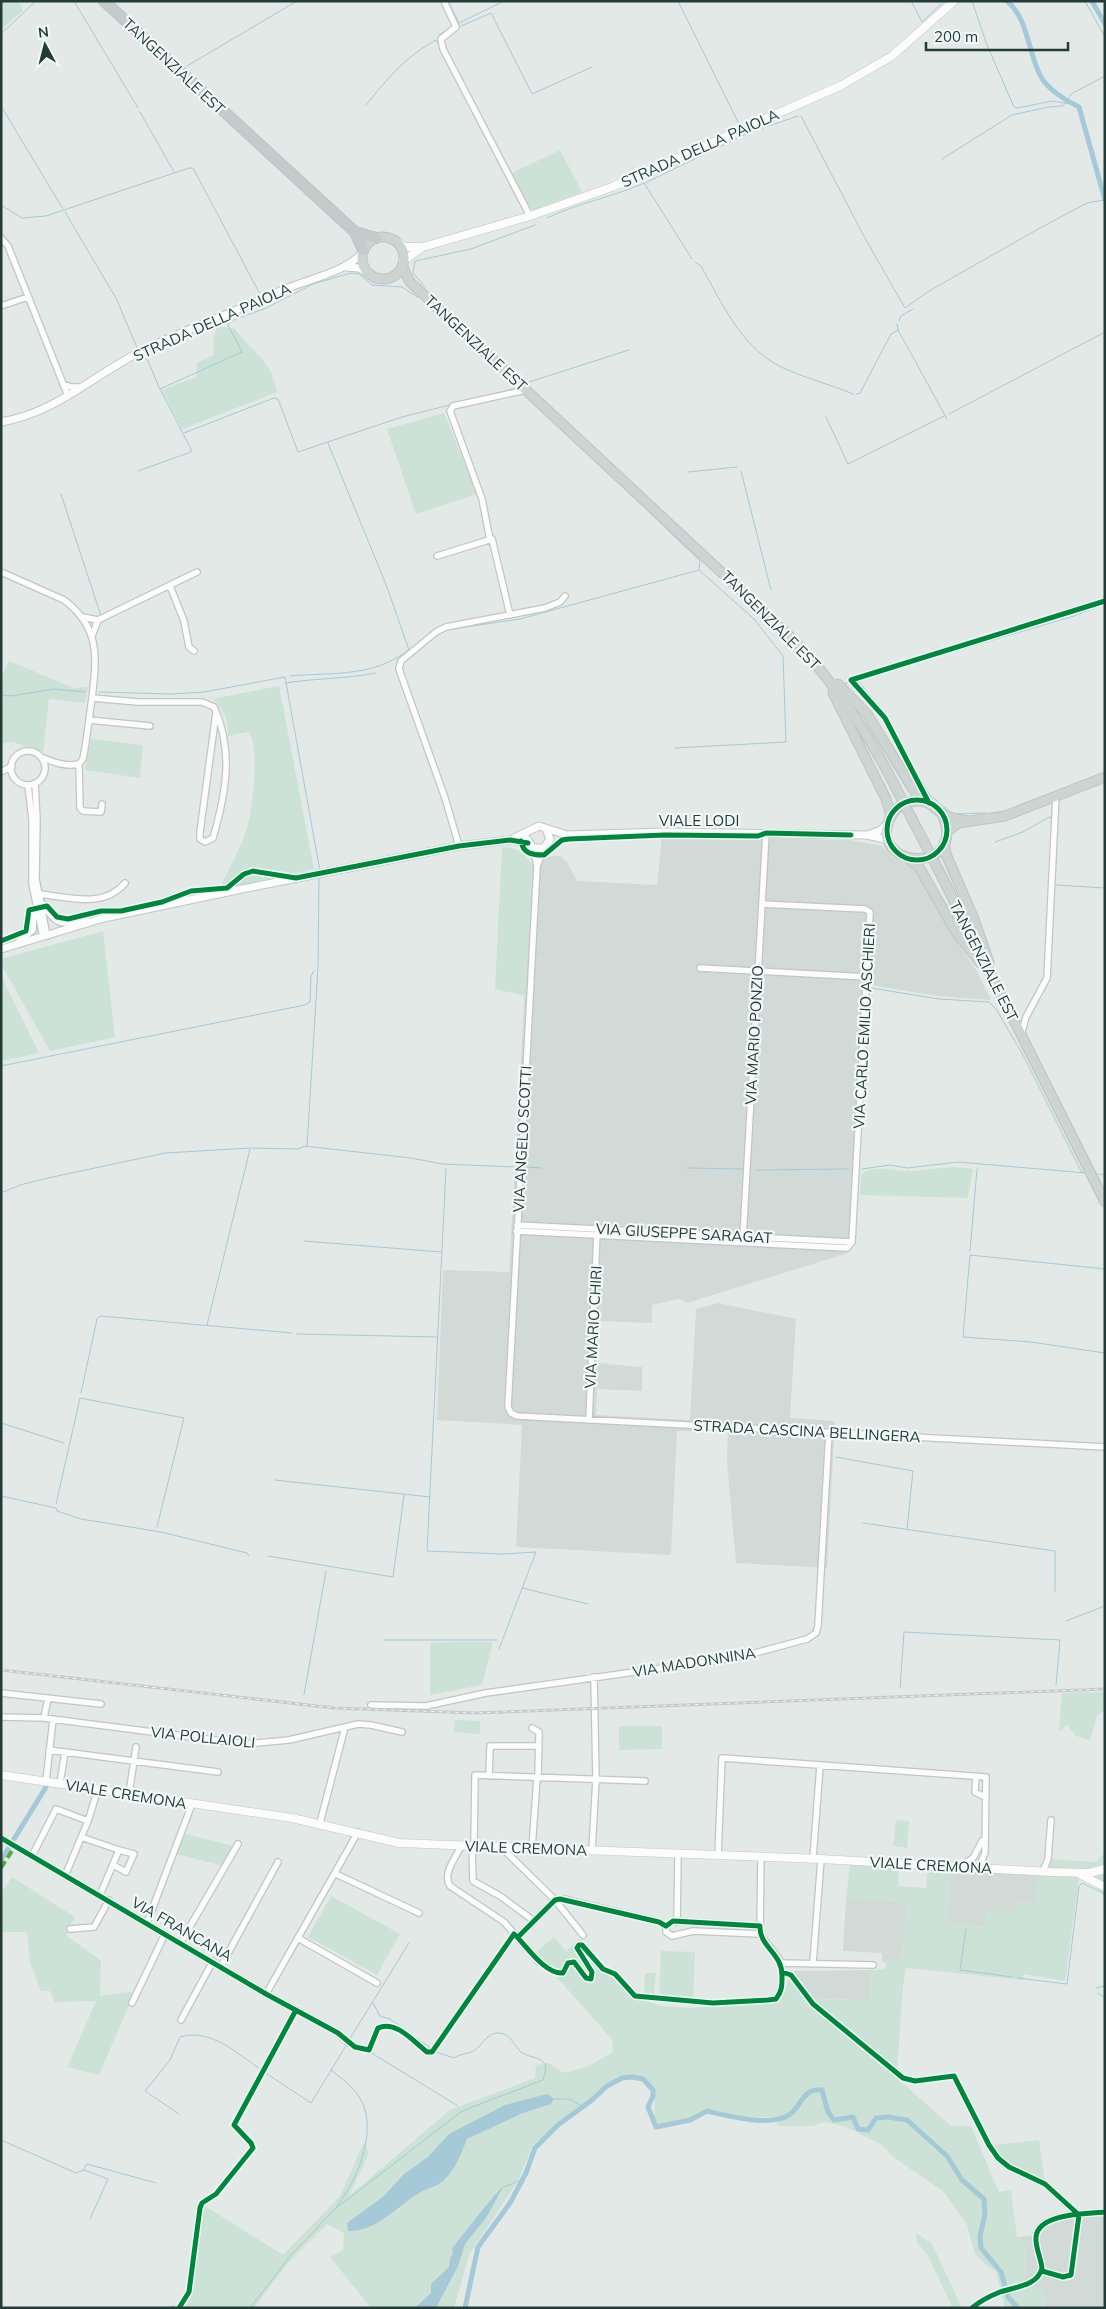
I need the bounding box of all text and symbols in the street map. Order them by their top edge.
street label: TANGENZIALE EST [119,14,229,118]
north arrow [20,20,70,70]
scale bar [926,20,1068,52]
text: N [37,23,50,42]
text: 200 m [934,27,978,46]
street label: STRADA DELLA PAIOLA [618,105,782,191]
street label: STRADA DELLA PAIOLA [130,279,294,365]
street label: TANGENZIALE EST [421,291,531,395]
street label: TANGENZIALE EST [717,566,825,674]
street label: VIALE LODI [659,811,739,830]
street label: TANGENZIALE EST [945,898,1023,1024]
street label: VIA CARLO EMILIO ASCHIERI [849,923,879,1129]
street label: VIA MARIO PONZIO [741,965,767,1105]
street label: VIA ANGELO SCOTTI [509,1065,535,1213]
street label: VIA GIUSEPPE SARAGAT [595,1219,773,1247]
street label: VIA MARIO CHIRI [580,1265,606,1389]
street label: STRADA CASCINA BELLINGERA [693,1416,921,1446]
street label: VIA MADONNINA [631,1643,757,1681]
street label: VIA POLLAIOLI [150,1722,256,1752]
street label: VIALE CREMONA [64,1775,188,1813]
street label: VIALE CREMONA [464,1836,588,1860]
street label: VIALE CREMONA [869,1852,993,1878]
street label: VIA FRANCANA [128,1892,236,1966]

